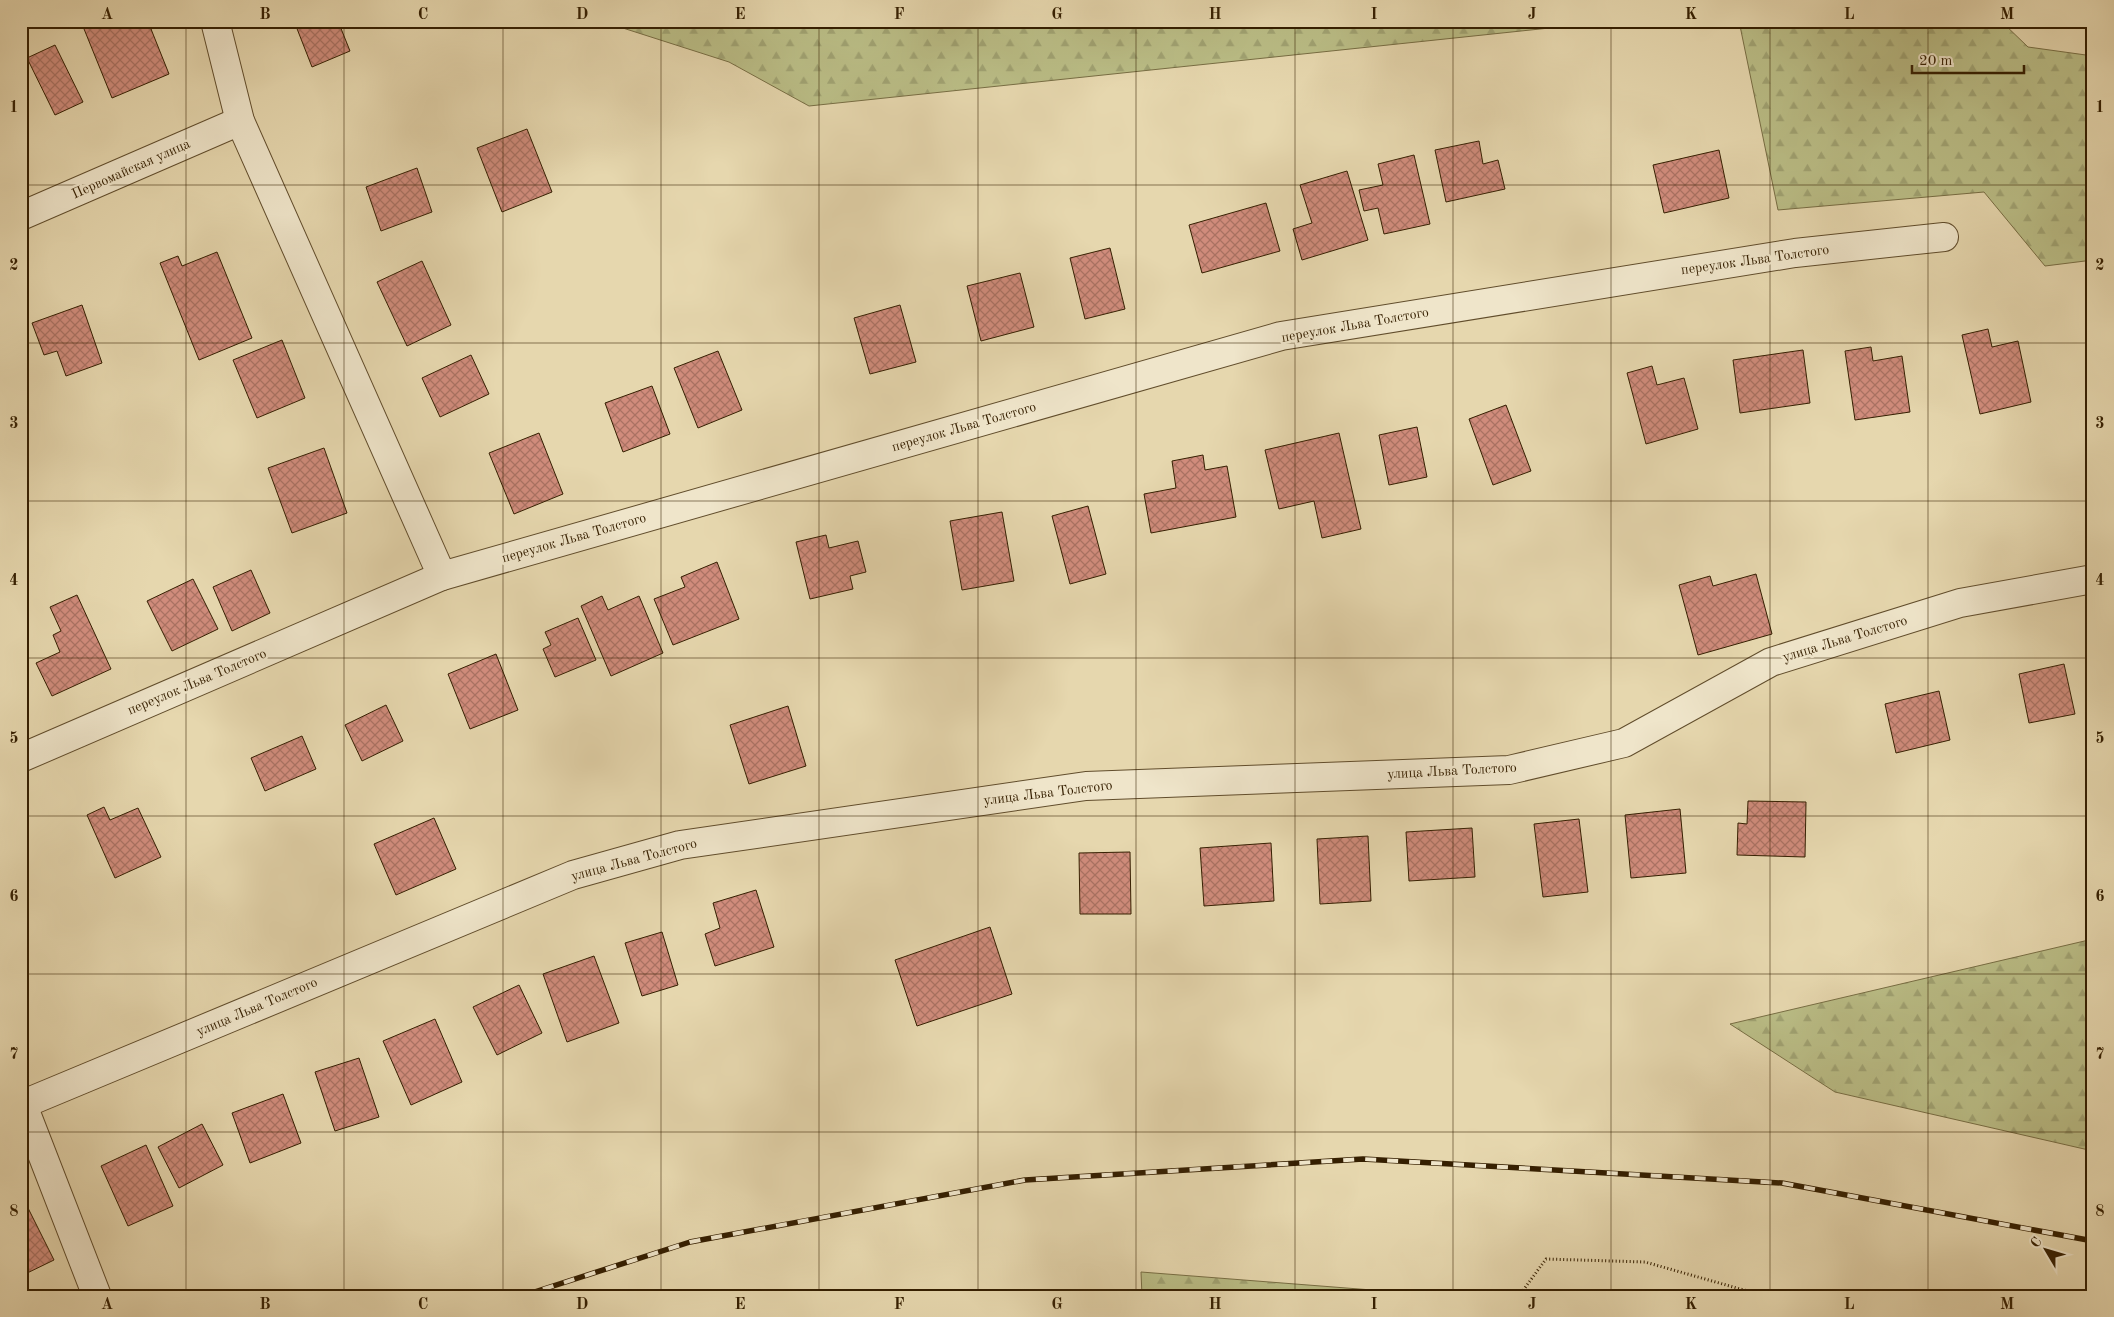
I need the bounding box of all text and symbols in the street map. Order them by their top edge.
text: A [101,7,113,23]
text: B [259,7,271,23]
text: C [418,7,428,23]
text: D [576,7,588,23]
text: E [734,7,746,23]
text: F [894,7,905,23]
text: G [1051,7,1063,23]
text: H [1208,7,1222,23]
text: I [1370,7,1378,23]
text: J [1528,7,1537,23]
text: K [1685,7,1697,23]
text: L [1844,7,1855,23]
text: M [2000,7,2014,23]
scale bar [1912,42,2024,74]
text: 20 m [1919,54,1953,69]
text: 1 [9,100,19,116]
text: 1 [2095,100,2105,116]
street label: Первомайская улица [70,137,192,201]
street label: переулок Льва Толстого [1680,243,1830,277]
text: 2 [9,258,19,274]
text: 2 [2095,258,2105,274]
street label: переулок Льва Толстого [1280,305,1430,345]
street label: переулок Льва Толстого [890,400,1038,454]
text: 3 [9,416,19,432]
text: 3 [2095,416,2105,432]
street label: переулок Льва Толстого [500,511,648,565]
text: 4 [9,573,19,589]
text: 4 [2095,573,2105,589]
street label: улица Льва Толстого [1781,613,1909,665]
street label: переулок Льва Толстого [126,646,269,718]
text: 5 [9,731,19,747]
text: 5 [2095,731,2105,747]
street label: улица Льва Толстого [1387,761,1517,781]
street label: улица Льва Толстого [983,778,1113,808]
street label: улица Льва Толстого [570,836,699,884]
text: 6 [9,889,19,905]
text: 6 [2095,889,2105,905]
street label: улица Льва Толстого [195,975,319,1039]
text: 7 [9,1047,19,1063]
text: 7 [2095,1047,2105,1063]
text: 8 [9,1204,19,1220]
text: 8 [2095,1204,2105,1220]
north arrow [2022,1224,2072,1274]
text: С [2028,1235,2045,1251]
text: A [101,1297,113,1313]
text: B [259,1297,271,1313]
text: C [418,1297,428,1313]
text: D [576,1297,588,1313]
text: E [734,1297,746,1313]
text: F [894,1297,905,1313]
text: G [1051,1297,1063,1313]
text: H [1208,1297,1222,1313]
text: I [1370,1297,1378,1313]
text: J [1528,1297,1537,1313]
text: K [1685,1297,1697,1313]
text: L [1844,1297,1855,1313]
text: M [2000,1297,2014,1313]

